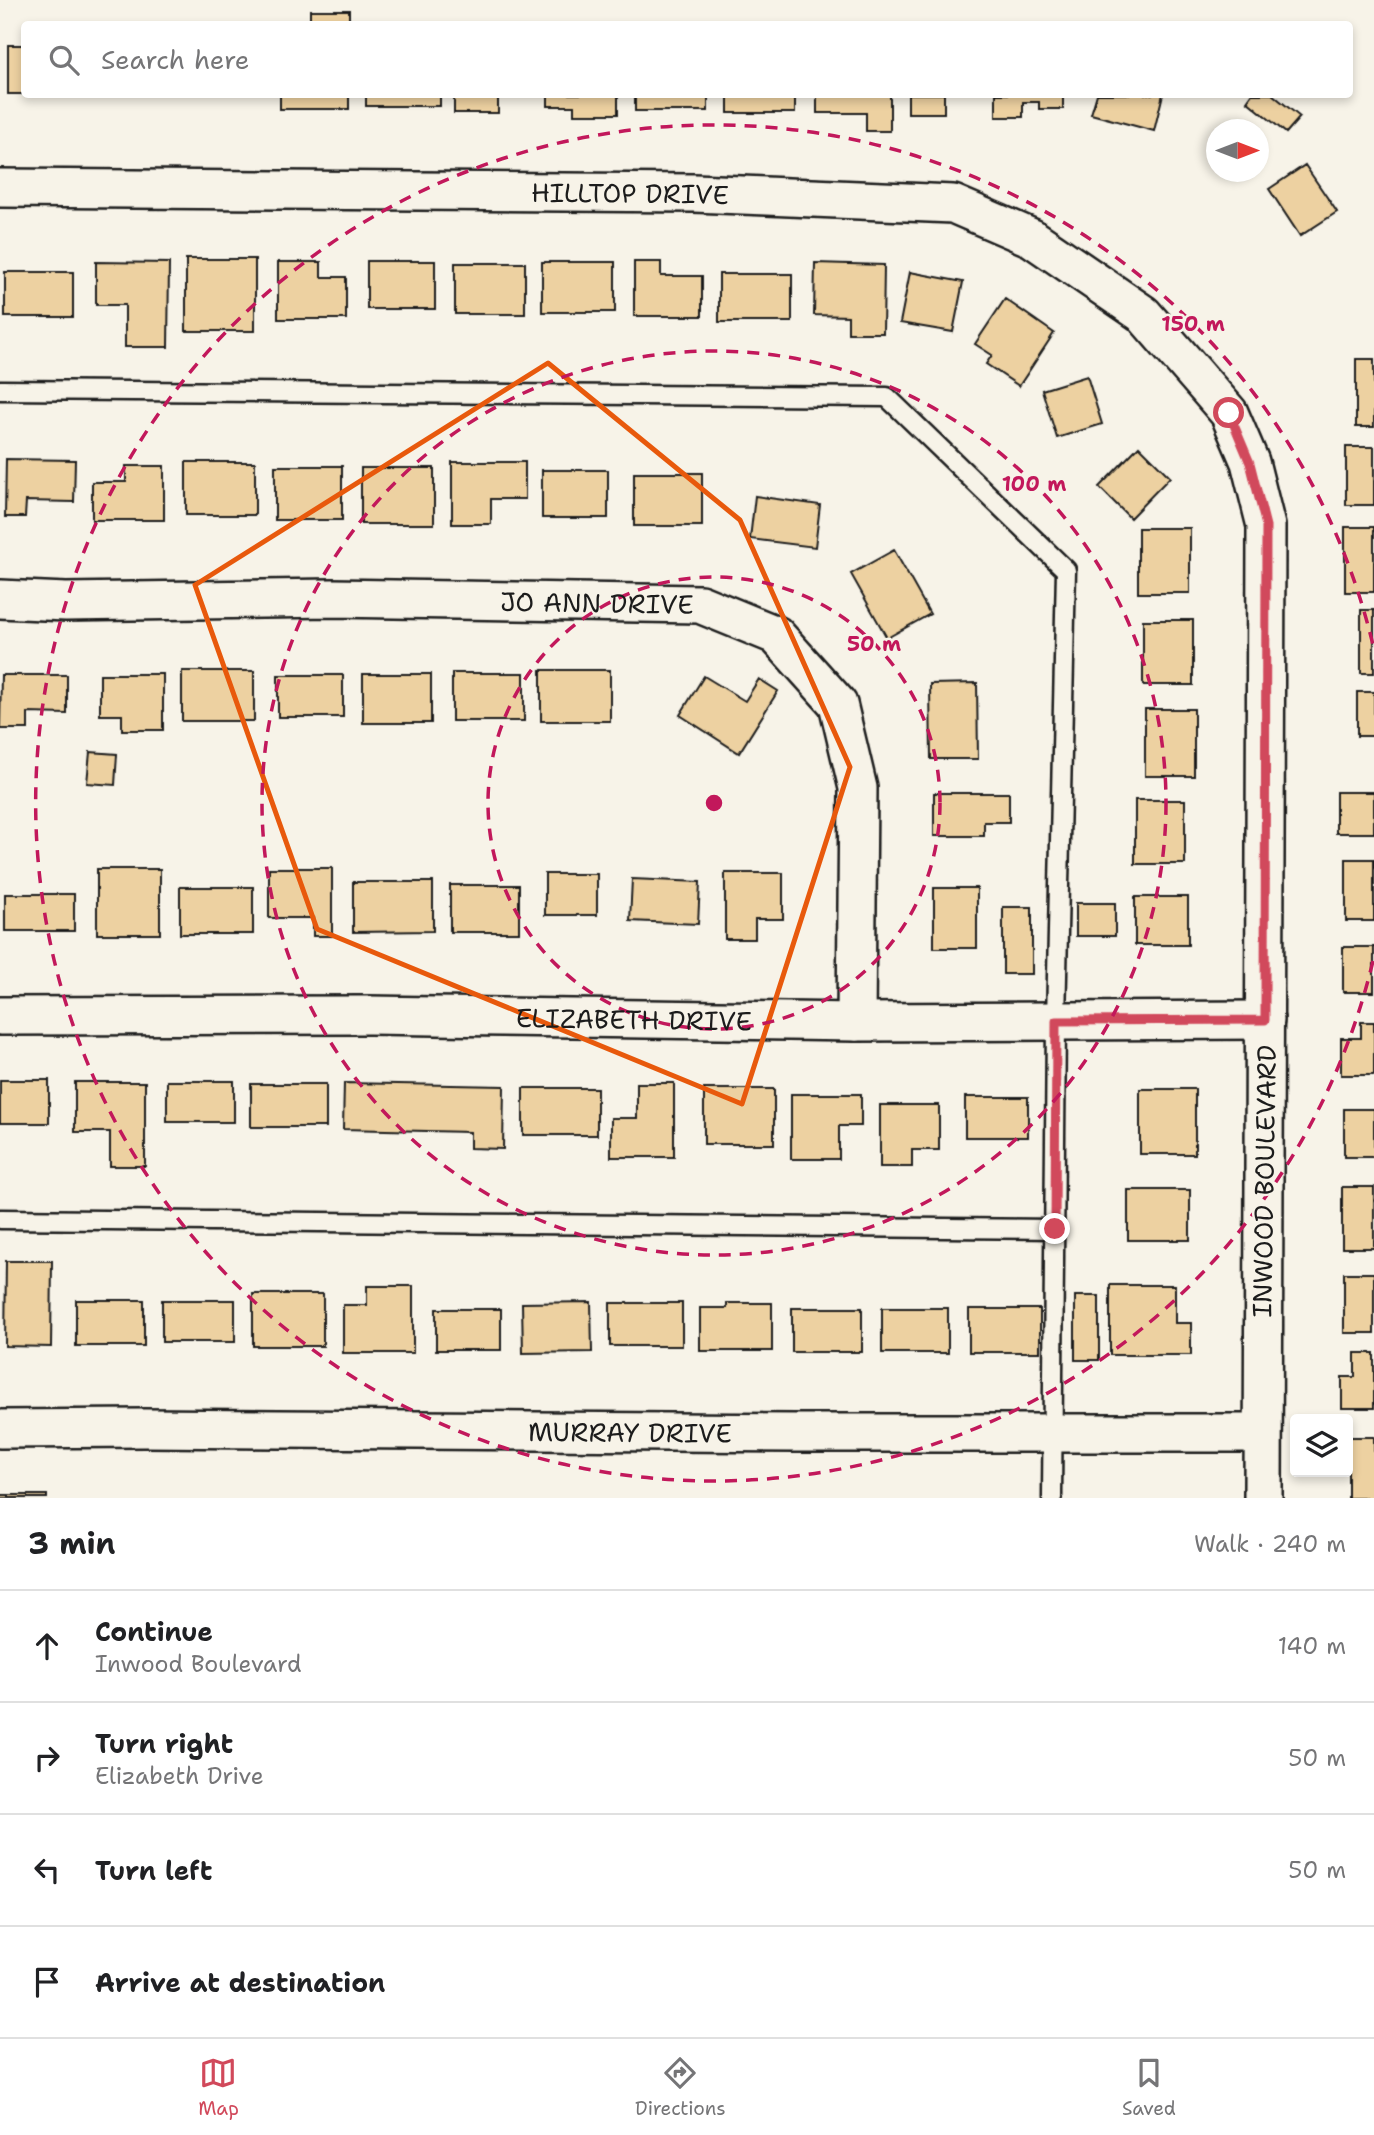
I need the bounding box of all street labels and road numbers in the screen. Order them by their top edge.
street label: HILLTOP DRIVE [531,174,730,212]
street label: JO ANN DRIVE [500,583,694,621]
street label: ELIZABETH DRIVE [516,1000,752,1038]
street label: INWOOD BOULEVARD [1244,1044,1284,1318]
street label: MURRAY DRIVE [528,1413,732,1450]

